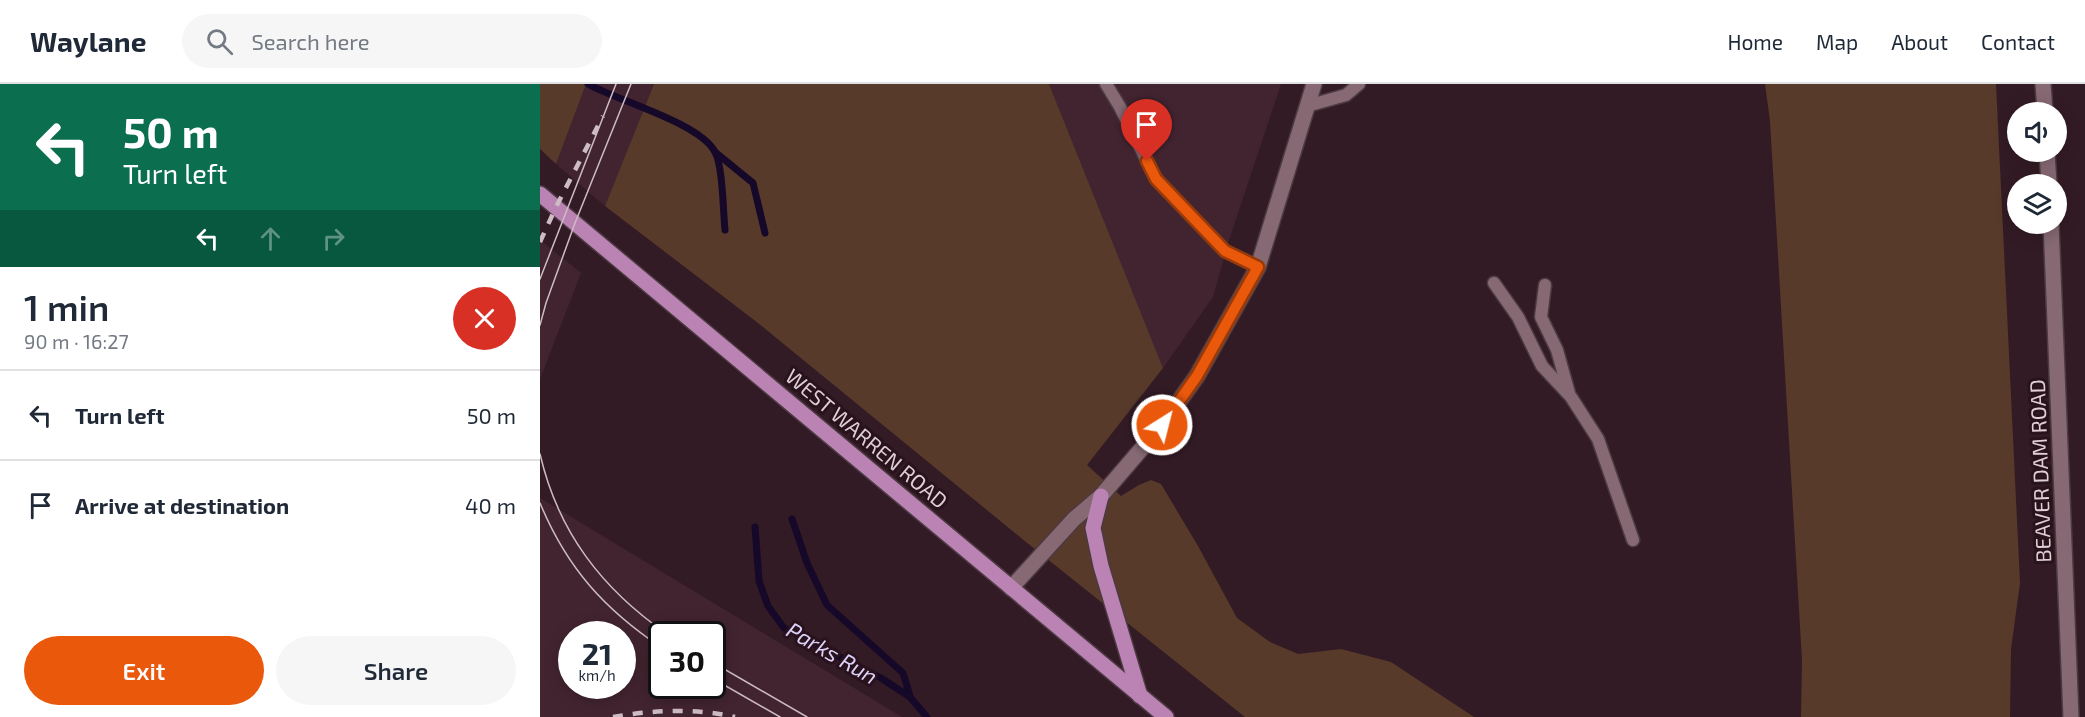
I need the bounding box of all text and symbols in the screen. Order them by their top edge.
search box [182,14,602,68]
text: Waylane [30,24,146,58]
icon: search [203,25,236,58]
text: Search here [251,28,370,54]
text: Home [1727,29,1783,54]
text: Map [1816,29,1858,54]
text: About [1891,29,1948,54]
text: Contact [1981,29,2055,54]
pin [1121,99,1172,161]
map controls [2007,102,2067,234]
button: sound [2007,102,2067,162]
text: 50 m [123,106,219,156]
icon: left [24,108,102,186]
icon: arrive [1130,108,1163,141]
text: Turn left [123,157,227,189]
button: layers [2007,174,2067,234]
icon: left [191,222,224,255]
icon: ahead [254,222,287,255]
icon: right [317,222,350,255]
text: 1 min [24,285,109,328]
button: close [453,287,516,350]
text: 90 m · 16:27 [24,329,129,353]
street label: WEST WARREN ROAD [781,363,953,513]
street label: BEAVER DAM ROAD [2024,379,2055,563]
position arrow [1130,393,1194,457]
icon: left [24,399,57,432]
text: Turn left [75,402,164,428]
text: 50 m [467,402,516,428]
icon: arrive [24,489,57,522]
text: Arrive at destination [75,492,289,518]
text: 40 m [465,492,516,518]
water label: Parks Run [782,616,883,689]
speed limit sign: 30 [648,621,726,699]
text: 21 [582,635,612,671]
button: Exit [24,636,264,705]
button: Share [276,636,516,705]
text: km/h [578,666,616,684]

